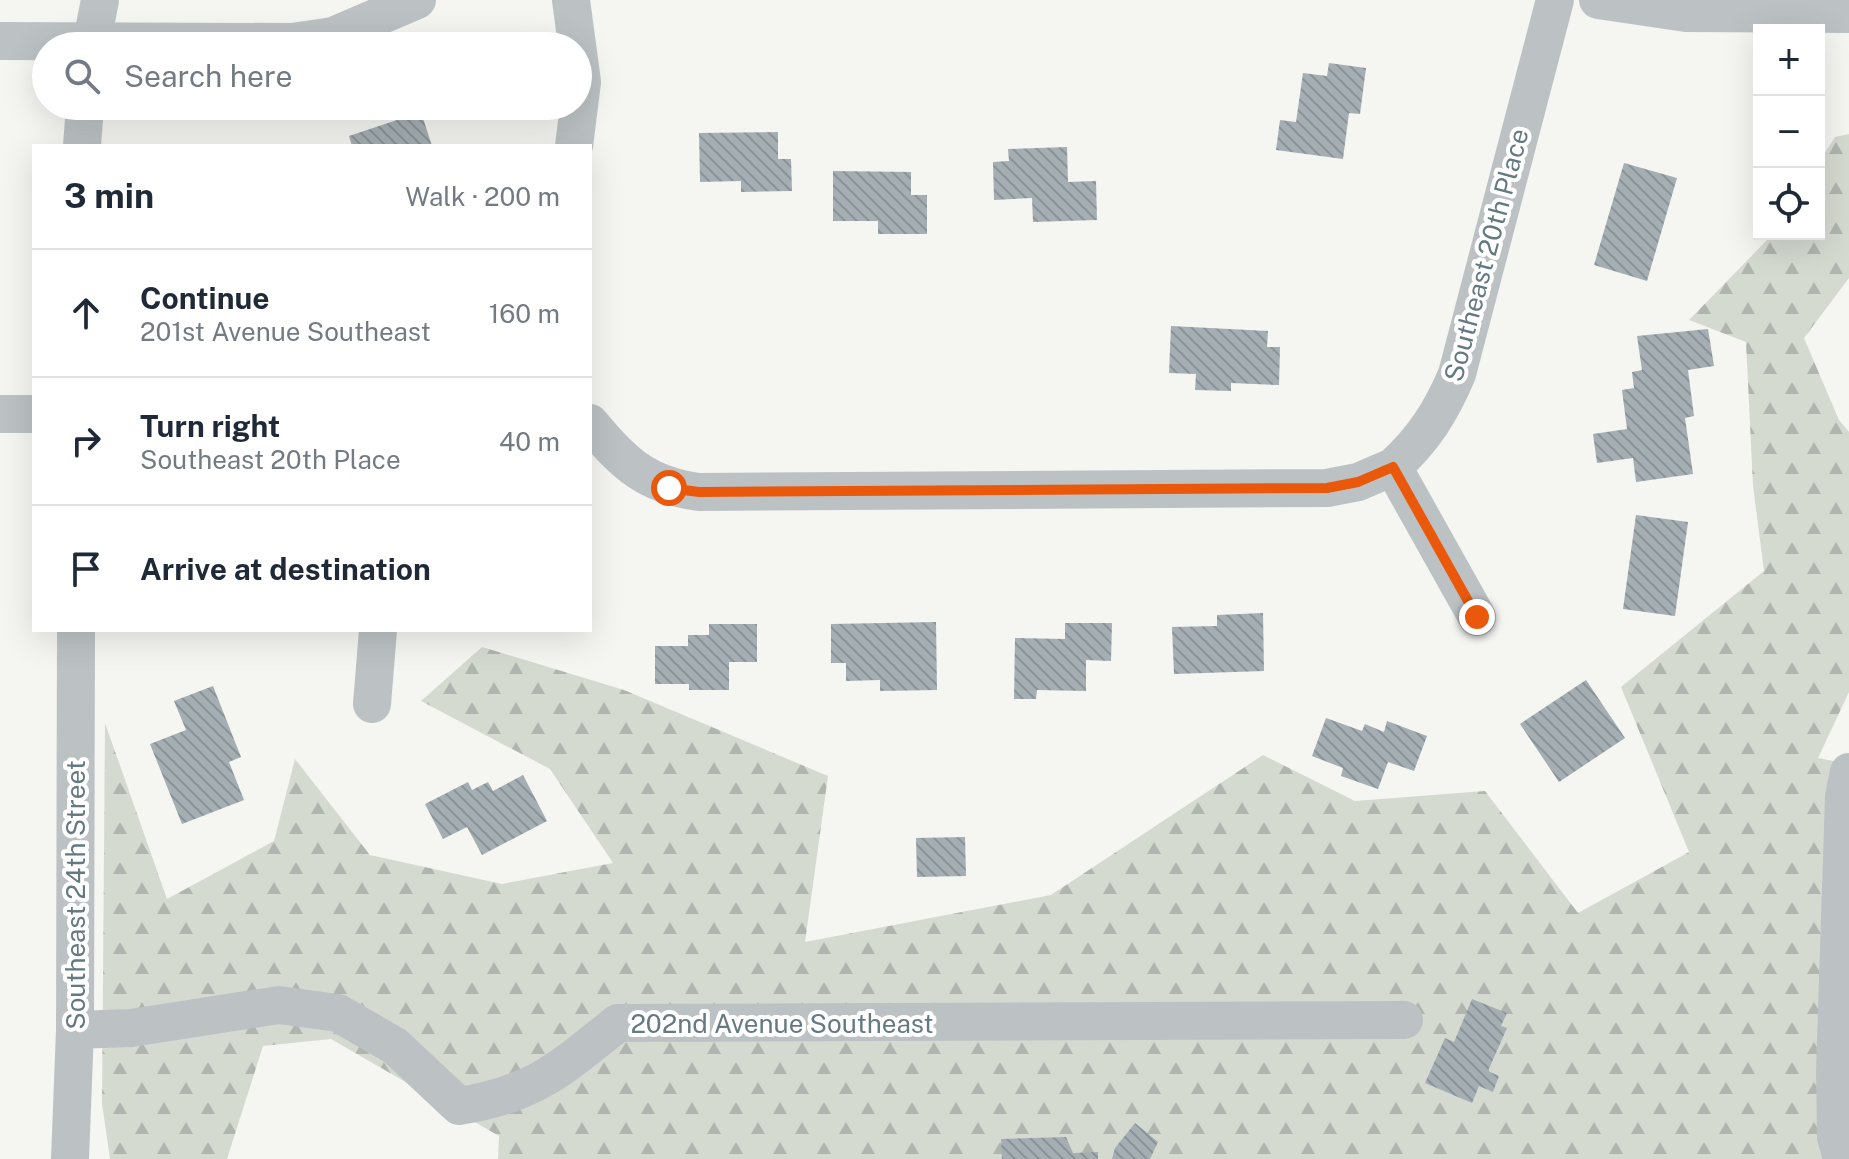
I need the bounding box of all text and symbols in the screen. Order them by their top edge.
map controls [1753,24,1825,240]
button: + [1753,24,1825,96]
search box [32,32,592,120]
icon: search [60,54,104,98]
text: Search here [124,58,292,94]
button: − [1753,96,1825,168]
street label: Southeast 20th Place [1437,125,1535,385]
button: locate [1753,168,1825,240]
text: 3 min [64,176,154,216]
text: Walk · 200 m [405,181,560,212]
text: Continue [140,280,270,316]
icon: ahead [64,291,108,335]
text: 160 m [489,298,560,329]
text: 201st Avenue Southeast [140,316,431,347]
text: Turn right [140,408,280,444]
icon: right [64,419,108,463]
text: 40 m [499,426,560,457]
text: Southeast 20th Place [140,444,401,475]
route start [651,470,687,506]
icon: arrive [64,547,108,591]
text: Arrive at destination [140,551,431,587]
route end [1459,599,1495,635]
street label: Southeast 24th Street [60,760,91,1030]
street label: 202nd Avenue Southeast [630,1008,934,1039]

